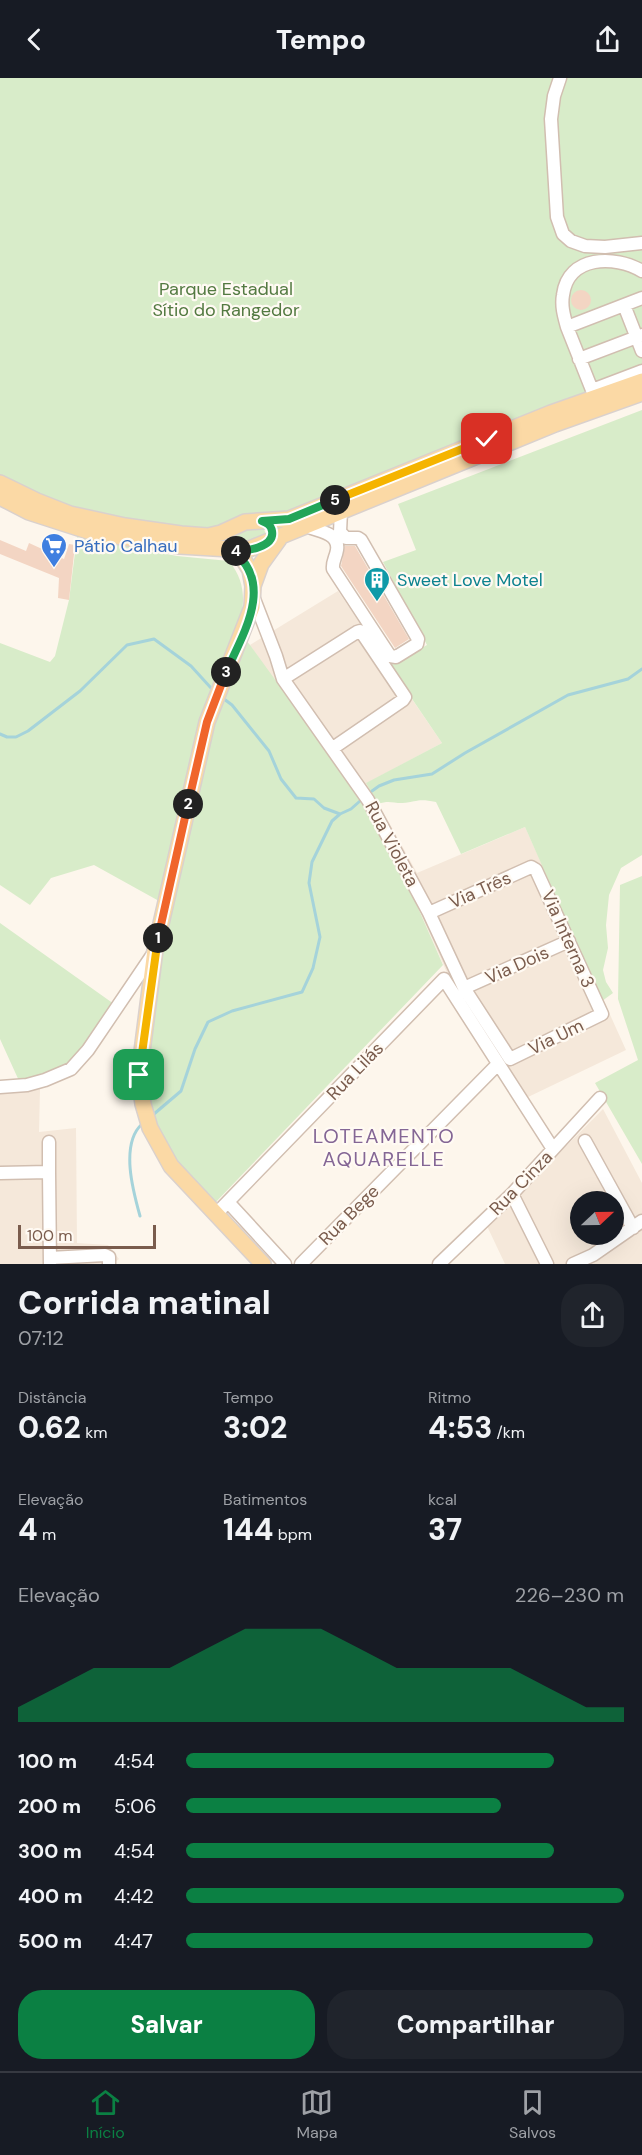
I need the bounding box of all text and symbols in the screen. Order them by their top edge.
text: Tempo [276,22,366,57]
icon: back [18,23,51,56]
icon: share [591,23,624,56]
park label: Parque Estadual Sítio do Rangedor [152,277,300,322]
pin [461,413,512,464]
icon: check [470,422,503,455]
pin: 5 [320,485,350,515]
text: 5 [330,489,340,510]
supermarket icon: Pátio Calhau [39,531,69,569]
place label: Pátio Calhau [74,534,178,558]
pin: 4 [221,536,251,566]
text: 4 [231,540,241,561]
building icon: Sweet Love Motel [362,565,392,603]
place label: Sweet Love Motel [397,568,543,592]
pin: 3 [211,657,241,687]
text: 3 [221,661,231,682]
pin: 2 [173,789,203,819]
text: 2 [183,793,193,814]
street label: Rua Violeta [359,797,425,891]
street label: Via Três [445,866,515,914]
street label: Via Interna 3 [536,886,600,992]
pin: 1 [143,923,173,953]
text: 1 [155,927,161,948]
street label: Via Dois [481,940,553,990]
street label: Via Um [524,1013,588,1061]
street label: Rua Lilás [321,1037,389,1105]
pin [113,1049,164,1100]
icon: arrive [122,1058,155,1091]
district label: LOTEAMENTO AQUARELLE [313,1123,455,1172]
street label: Rua Cinza [484,1145,558,1221]
street label: Rua Bege [313,1179,385,1251]
north arrow [570,1191,624,1245]
map controls [570,1191,624,1245]
scale bar [18,1222,156,1250]
text: 100 m [27,1225,72,1246]
text: Corrida matinal [18,1281,271,1324]
button: share [561,1284,624,1347]
text: 07:12 [18,1325,64,1351]
text: Distância [18,1387,86,1408]
text: Tempo [223,1387,273,1408]
text: Ritmo [428,1387,471,1408]
text: 0.62 [18,1408,81,1447]
text: 3:02 [223,1408,287,1447]
text: 4:53 [428,1408,492,1447]
text: km [81,1422,108,1443]
text: /km [492,1422,525,1443]
text: Elevação [18,1489,83,1510]
text: Batimentos [223,1489,307,1510]
text: kcal [428,1489,457,1510]
text: 4 [18,1510,38,1549]
text: 144 [223,1510,273,1549]
text: 37 [428,1510,462,1549]
text: m [38,1524,56,1545]
text: bpm [273,1524,312,1545]
text: Elevação [18,1582,100,1608]
text: 226–230 m [515,1582,624,1608]
text: 100 m [18,1748,77,1774]
text: 4:54 [114,1748,155,1774]
text: 200 m [18,1793,81,1819]
text: 5:06 [114,1793,156,1819]
text: 300 m [18,1838,82,1864]
text: 4:54 [114,1838,155,1864]
text: 400 m [18,1883,83,1909]
text: 4:42 [114,1883,154,1909]
text: 500 m [18,1928,82,1954]
text: 4:47 [114,1928,153,1954]
button: Salvar [18,1990,315,2059]
button: Compartilhar [327,1990,624,2059]
tab: Início [86,2086,125,2143]
tab: Mapa [296,2086,337,2143]
tab: Salvos [509,2086,556,2143]

